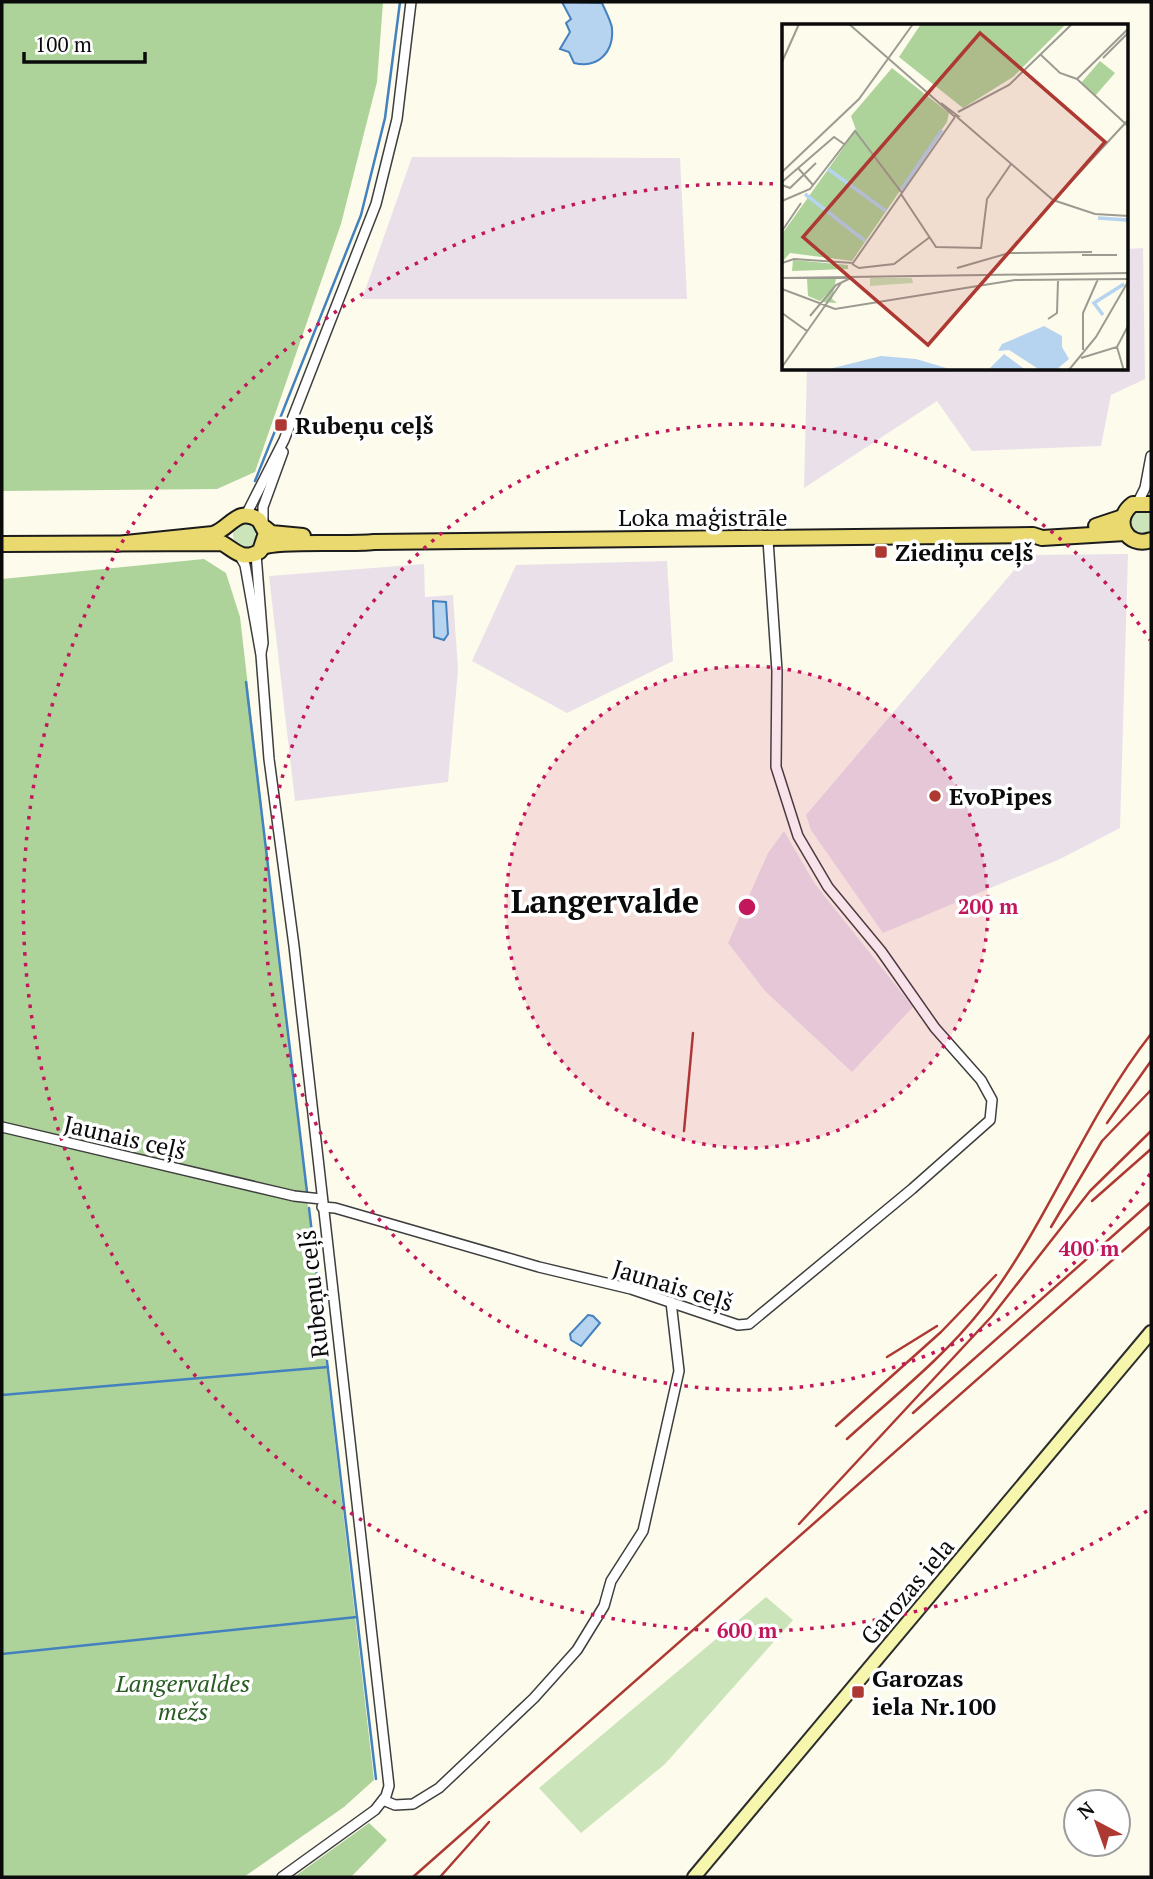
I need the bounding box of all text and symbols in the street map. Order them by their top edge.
scale bar [24,21,145,65]
inset map [782,24,1128,371]
text: 100 m [35,30,92,58]
place label: Rubeņu ceļš [295,409,434,441]
marker: Rubeņu ceļš [273,417,289,433]
street label: Loka maģistrāle [618,501,788,533]
place label: Ziediņu ceļš [895,536,1033,568]
marker: Ziediņu ceļš [873,544,889,560]
place label: EvoPipes [949,780,1052,812]
marker: EvoPipes [927,788,943,804]
district label: Langervalde [511,880,699,922]
text: 200 m [958,892,1019,920]
centre of rings [735,895,759,919]
street label: Jaunais ceļš [61,1107,189,1167]
street label: Rubeņu ceļš [290,1228,336,1360]
text: 400 m [1059,1234,1120,1262]
street label: Jaunais ceļš [609,1252,737,1318]
street label: Garozas iela [853,1531,961,1651]
text: 600 m [717,1616,778,1644]
place label: Garozas iela Nr.100 [872,1662,996,1722]
park label: Langervaldes mežs [115,1667,250,1727]
marker: Garozas iela Nr.100 [850,1684,866,1700]
north arrow [1062,1788,1132,1858]
text: N [1072,1795,1100,1824]

